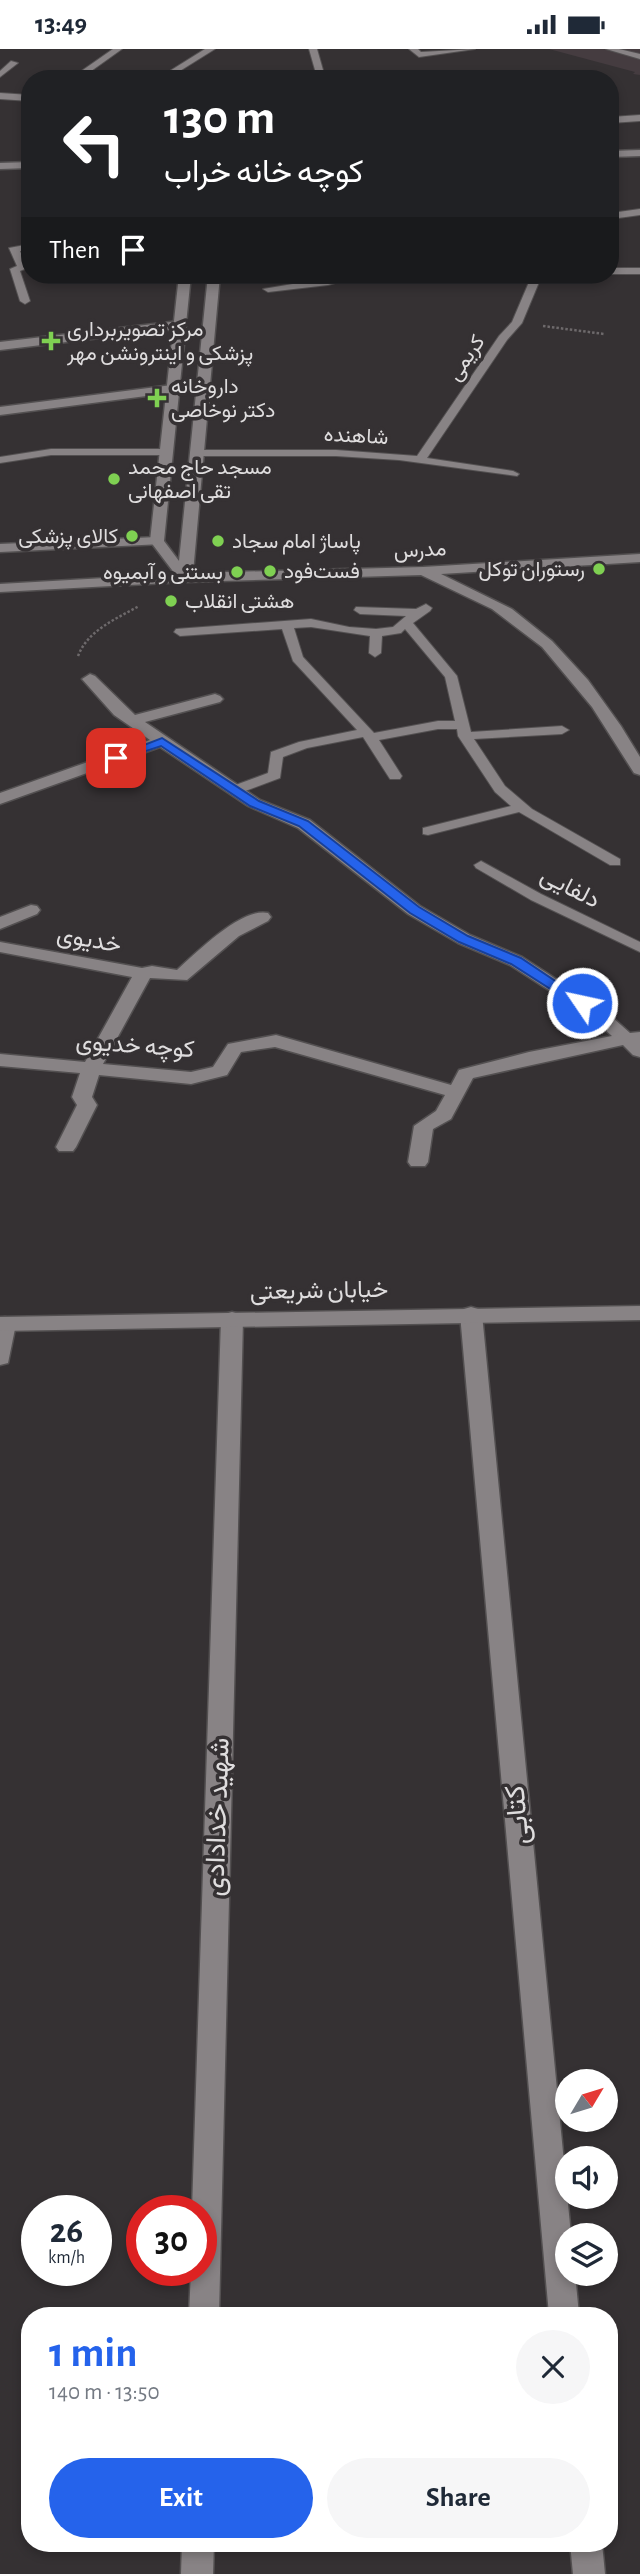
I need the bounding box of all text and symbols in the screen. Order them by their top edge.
text: 13:49 [35,11,87,37]
text: 130 m [164,94,275,143]
icon: left [49,98,140,189]
text: کوچه خانه خراب [164,156,364,188]
icon: arrive [114,231,152,269]
text: Then [49,237,100,263]
place label: مرکز تصویربرداری پزشکی و اینترونشن مهر [66,319,253,367]
marker: مرکز تصویربرداری پزشکی و اینترونشن مهر [41,331,61,351]
street label: کریمی [443,331,490,386]
place label: داروخانه دکتر نوخاصی [171,376,275,423]
marker: داروخانه دکتر نوخاصی [149,390,165,406]
street label: شاهنده [323,424,389,448]
place label: مسجد حاج محمد تقی اصفهانی [128,457,272,504]
marker: مسجد حاج محمد تقی اصفهانی [106,471,122,487]
place label: کالای پزشکی [18,526,118,550]
marker: کالای پزشکی [124,528,140,544]
place label: پاساژ امام سجاد [232,531,361,555]
marker: پاساژ امام سجاد [210,533,226,549]
street label: مدرس [393,538,447,564]
place label: رستوران توکل [479,559,585,582]
place label: فست‌فود [284,561,360,584]
marker: رستوران توکل [591,561,607,577]
place label: بستنی و آبمیوه [103,562,223,585]
marker: فست‌فود [262,563,278,579]
marker: بستنی و آبمیوه [229,564,245,580]
place label: هشتی انقلاب [185,591,294,613]
marker: هشتی انقلاب [163,593,179,609]
pin [86,728,146,788]
icon: arrive [97,739,135,777]
street label: دلفایی [536,863,603,914]
street label: خدیوی [54,923,123,959]
position arrow [545,966,619,1040]
street label: کوچه خدیوی [75,1030,195,1065]
street label: خیابان شریعتی [250,1278,388,1306]
street label: شهید خدادادی [201,1737,237,1897]
street label: کتابی [501,1784,536,1846]
north arrow [555,2069,618,2131]
map controls [555,2069,618,2286]
button: sound [555,2146,618,2209]
speed limit sign: 30 [126,2195,217,2286]
text: 26 [50,2214,83,2249]
button: layers [555,2223,618,2286]
text: km/h [48,2249,85,2267]
button: close [516,2330,590,2404]
text: 1 min [49,2332,138,2374]
text: 140 m · 13:50 [49,2381,160,2404]
button: Exit [49,2458,313,2538]
button: Share [327,2458,590,2538]

